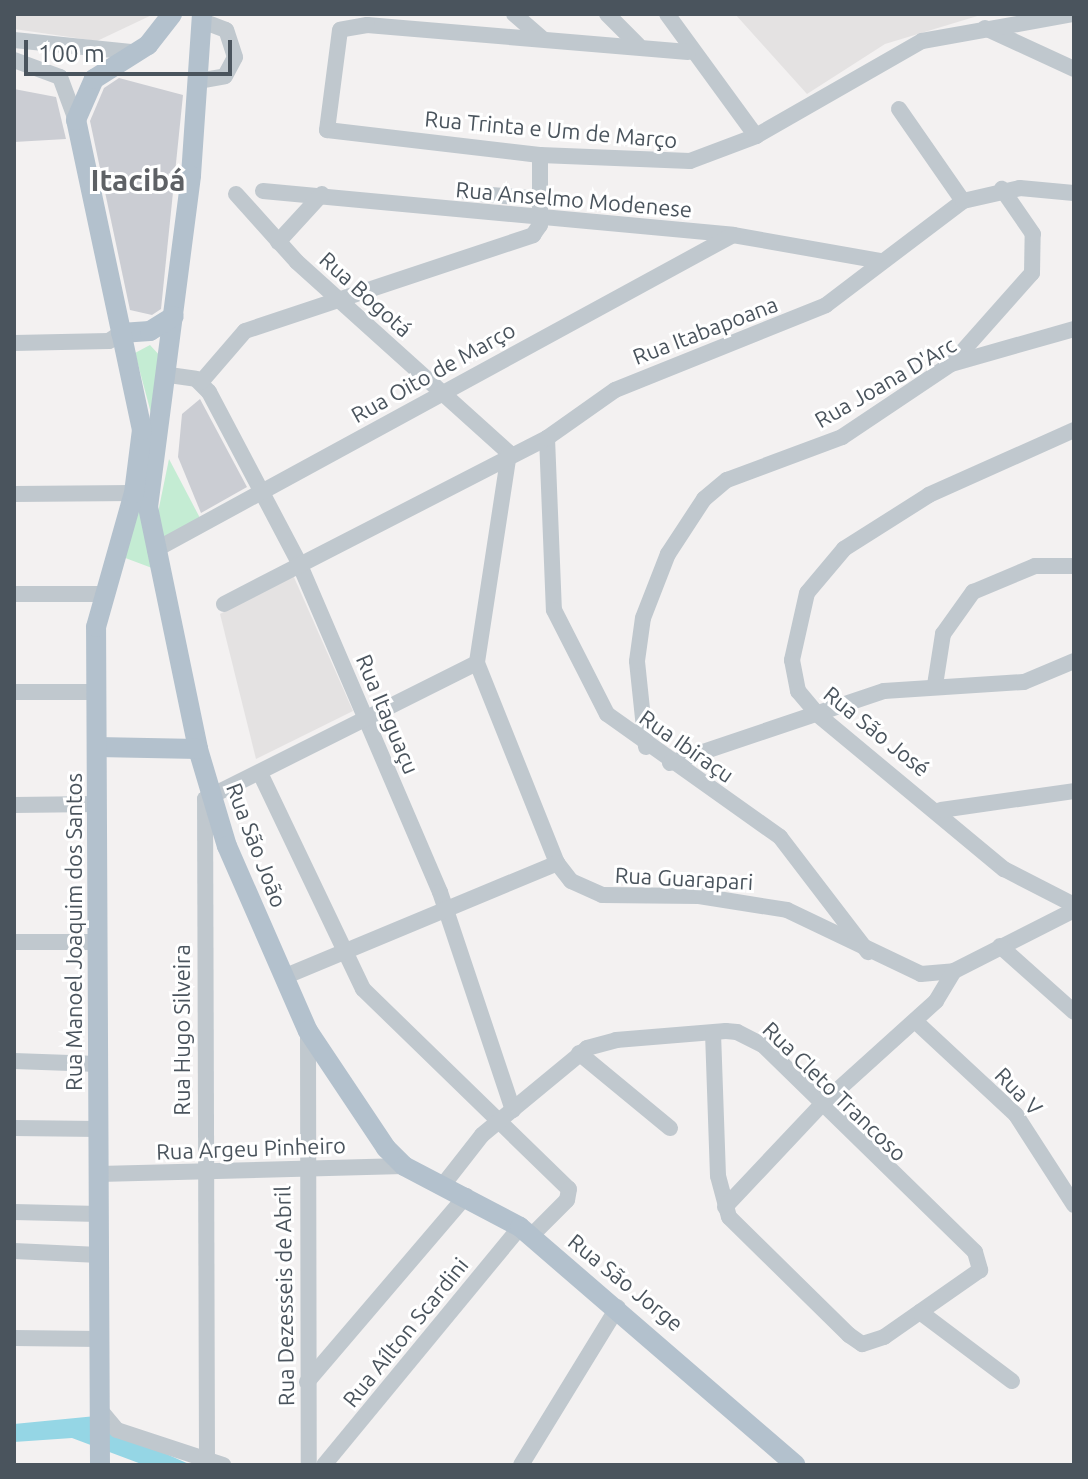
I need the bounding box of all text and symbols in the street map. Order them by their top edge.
scale bar [28,24,236,74]
text: 100 m [38,40,105,67]
street label: Rua Trinta e Um de Março [424,105,678,153]
district label: Itacibá [90,162,186,198]
street label: Rua Anselmo Modenese [455,176,693,222]
street label: Rua Bogotá [314,246,418,342]
street label: Rua Itabapoana [629,290,781,370]
street label: Rua Oito de Março [346,316,520,428]
street label: Rua Joana D'Arc [810,331,960,433]
street label: Rua Itaguaçu [351,650,425,778]
street label: Rua São José [819,680,935,782]
street label: Rua Ibiraçu [635,704,739,788]
street label: Rua Manoel Joaquim dos Santos [61,773,87,1091]
street label: Rua São João [221,779,293,911]
street label: Rua Guarapari [614,861,754,895]
street label: Rua Hugo Silveira [169,944,195,1116]
street label: Rua Cleto Trancoso [758,1016,912,1166]
street label: Rua V [990,1061,1048,1121]
street label: Rua Argeu Pinheiro [156,1131,346,1165]
street label: Rua Dezesseis de Abril [269,1186,299,1406]
street label: Rua São Jorge [563,1228,689,1336]
street label: Rua Aílton Scardini [337,1252,473,1412]

